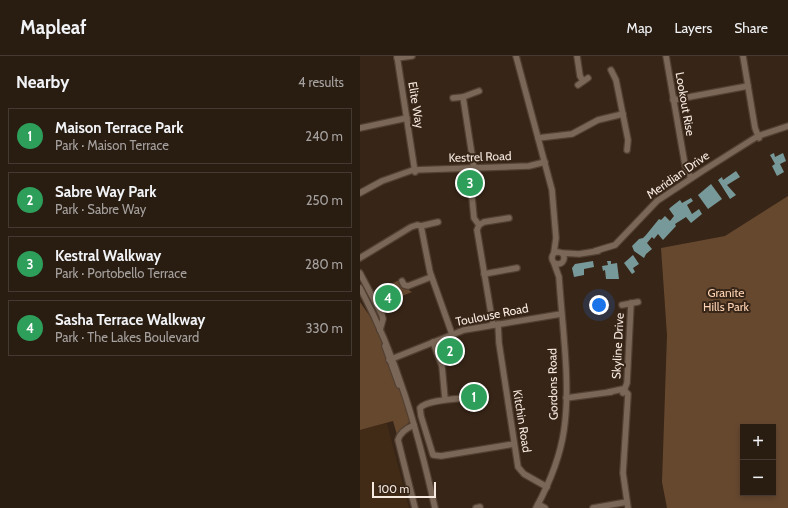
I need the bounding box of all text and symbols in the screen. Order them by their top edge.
text: Mapleaf [20,16,87,39]
text: Map [627,19,652,37]
text: Layers [674,19,712,37]
text: Share [734,19,768,37]
street label: Lookout Rise [672,71,698,137]
text: Nearby [16,72,69,92]
text: 4 results [298,74,344,90]
street label: Elite Way [405,80,428,129]
text: Maison Terrace Park [55,119,184,137]
text: 1 [28,128,32,144]
text: 240 m [305,128,343,144]
text: Park · Maison Terrace [55,137,169,153]
street label: Meridian Drive [643,147,712,202]
street label: Kestrel Road [448,148,512,165]
pin: 3 [457,168,483,198]
text: Sabre Way Park [55,183,157,201]
text: 2 [27,192,33,208]
text: 250 m [306,192,343,208]
text: Park · Sabre Way [55,201,146,217]
text: Kestral Walkway [55,247,161,265]
text: 3 [26,256,34,272]
text: 280 m [305,256,343,272]
text: Park · Portobello Terrace [55,265,187,281]
pin: 4 [375,283,401,313]
park label: Granite Hills Park [703,285,750,314]
your location [589,295,609,315]
street label: Toulouse Road [454,300,530,329]
text: Sasha Terrace Walkway [55,311,205,329]
street label: Skyline Drive [608,313,627,379]
text: 4 [26,320,34,336]
text: 330 m [306,320,343,336]
text: Park · The Lakes Boulevard [55,329,199,345]
pin: 2 [437,336,463,366]
street label: Gordons Road [544,348,561,420]
pin: 1 [461,382,487,412]
street label: Kitchin Road [510,388,535,453]
map controls [740,424,776,496]
button: + [740,424,776,460]
button: − [740,460,776,496]
scale bar [372,480,436,499]
text: 100 m [378,482,409,496]

